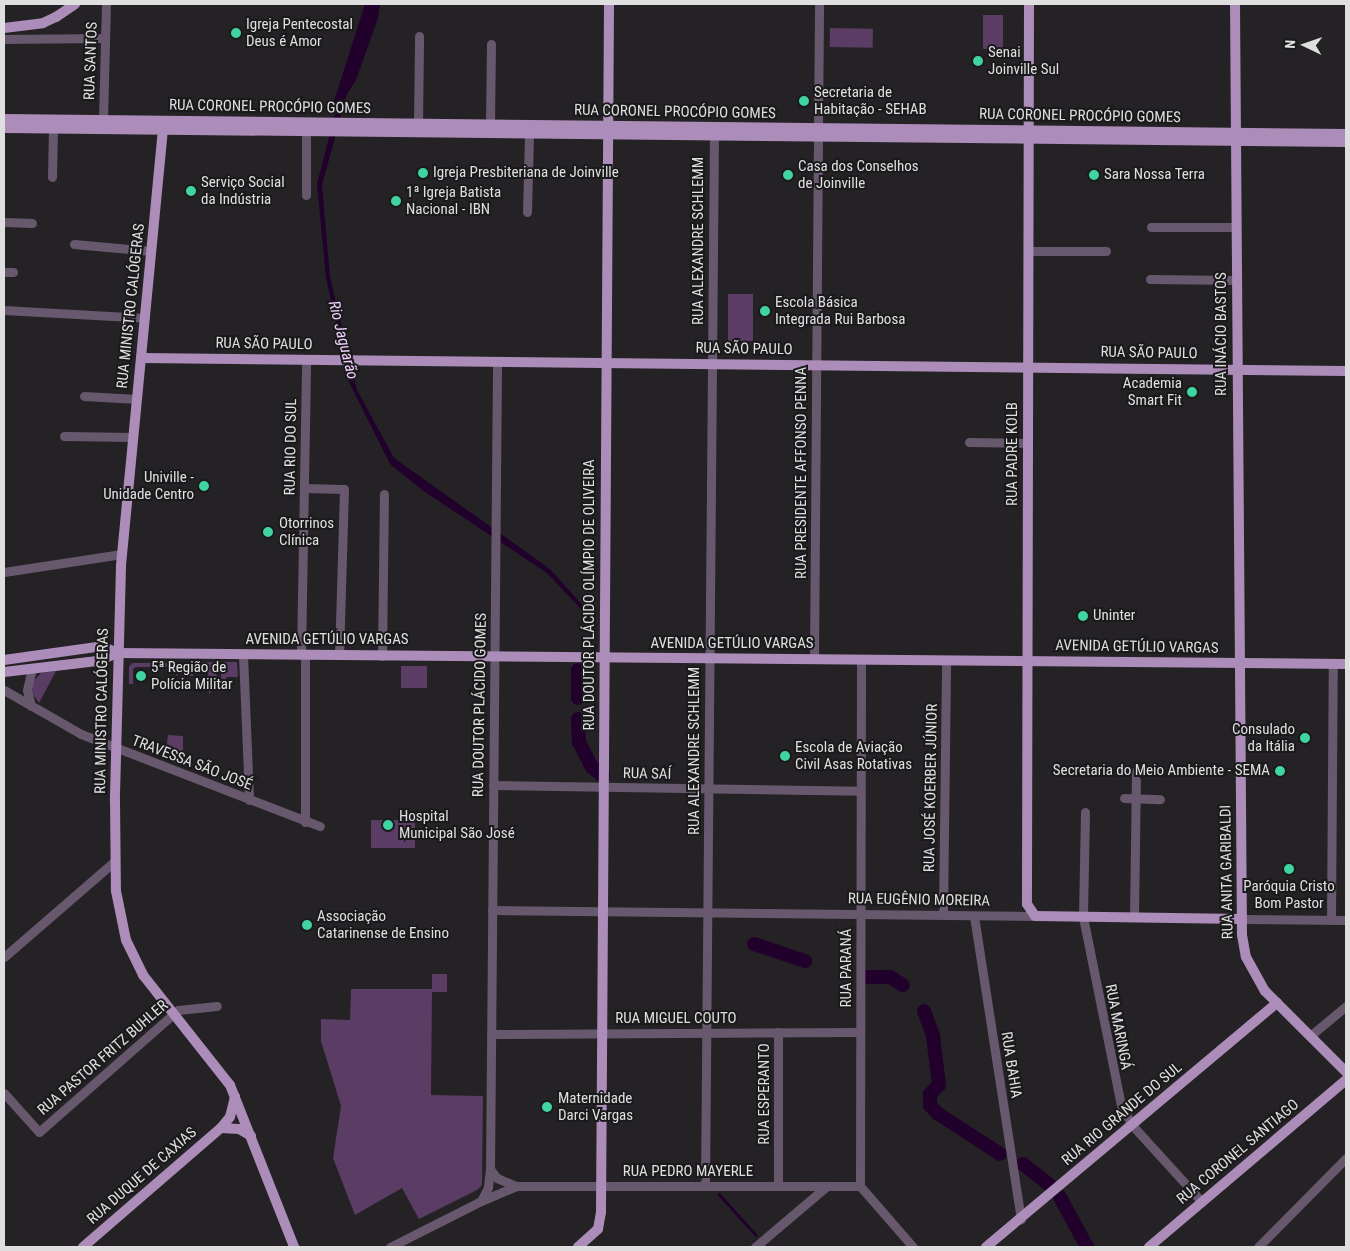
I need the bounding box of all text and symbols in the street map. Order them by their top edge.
place label: Igreja Pentecostal Deus é Amor [246,15,353,50]
north arrow [1280,20,1330,70]
street label: RUA SANTOS [81,22,101,100]
marker: Igreja Pentecostal Deus é Amor [230,27,242,39]
text: N [1282,40,1298,49]
place label: Senai Joinville Sul [988,43,1059,78]
marker: Senai Joinville Sul [972,55,984,67]
place label: Secretaria de Habitação - SEHAB [814,83,927,118]
marker: Secretaria de Habitação - SEHAB [798,95,810,107]
street label: RUA CORONEL PROCÓPIO GOMES [169,96,371,118]
street label: RUA CORONEL PROCÓPIO GOMES [574,101,776,123]
street label: RUA CORONEL PROCÓPIO GOMES [979,105,1181,127]
street label: RUA ALEXANDRE SCHLEMM [690,157,708,325]
place label: Casa dos Conselhos de Joinville [798,157,919,192]
place label: Igreja Presbiteriana de Joinville [433,164,619,182]
place label: Sara Nossa Terra [1104,166,1205,184]
marker: Igreja Presbiteriana de Joinville [417,167,429,179]
marker: Casa dos Conselhos de Joinville [782,169,794,181]
marker: Sara Nossa Terra [1088,169,1100,181]
place label: Serviço Social da Indústria [201,173,285,208]
place label: 1ª Igreja Batista Nacional - IBN [406,183,501,218]
marker: Serviço Social da Indústria [185,185,197,197]
marker: 1ª Igreja Batista Nacional - IBN [390,195,402,207]
street label: RUA MINISTRO CALÓGERAS [113,223,149,389]
street label: RUA INÁCIO BASTOS [1213,272,1231,396]
place label: Escola Básica Integrada Rui Barbosa [775,293,905,328]
water label: Rio Jaguarão [324,299,362,381]
marker: Escola Básica Integrada Rui Barbosa [759,305,771,317]
street label: RUA SÃO PAULO [215,334,313,354]
street label: RUA SÃO PAULO [695,339,793,359]
street label: RUA SÃO PAULO [1100,343,1198,363]
street label: RUA PRESIDENTE AFFONSO PENNA [793,367,811,579]
place label: Academia Smart Fit [1123,374,1182,409]
marker: Academia Smart Fit [1186,386,1198,398]
street label: RUA RIO DO SUL [281,398,301,496]
street label: RUA PADRE KOLB [1004,402,1022,506]
street label: RUA DOUTOR PLÁCIDO OLÍMPIO DE OLIVEIRA [581,459,599,731]
place label: Univille - Unidade Centro [103,468,194,503]
marker: Univille - Unidade Centro [198,480,210,492]
place label: Otorrinos Clínica [279,514,334,549]
marker: Otorrinos Clínica [261,525,275,539]
place label: Uninter [1093,607,1135,625]
marker: Uninter [1077,610,1089,622]
street label: RUA DOUTOR PLÁCIDO GOMES [469,613,491,797]
street label: RUA MINISTRO CALÓGERAS [92,628,112,794]
street label: AVENIDA GETÚLIO VARGAS [245,631,409,649]
street label: AVENIDA GETÚLIO VARGAS [650,635,814,653]
street label: AVENIDA GETÚLIO VARGAS [1055,637,1219,657]
place label: 5ª Região de Polícia Militar [151,658,233,693]
street label: RUA ALEXANDRE SCHLEMM [686,667,704,835]
marker: 5ª Região de Polícia Militar [135,670,147,682]
street label: RUA JOSÉ KOERBER JÚNIOR [921,704,941,872]
place label: Consulado da Itália [1232,720,1295,755]
street label: TRAVESSA SÃO JOSÉ [129,732,255,794]
marker: Consulado da Itália [1299,732,1311,744]
place label: Escola de Aviação Civil Asas Rotativas [795,738,912,773]
marker: Escola de Aviação Civil Asas Rotativas [779,750,791,762]
place label: Secretaria do Meio Ambiente - SEMA [1053,762,1270,780]
street label: RUA SAÍ [623,765,671,783]
marker: Secretaria do Meio Ambiente - SEMA [1274,765,1286,777]
street label: RUA ANITA GARIBALDI [1217,805,1237,939]
place label: Hospital Municipal São José [399,807,515,842]
marker: Hospital Municipal São José [381,818,395,832]
marker: Paróquia Cristo Bom Pastor [1283,863,1295,875]
place label: Paróquia Cristo Bom Pastor [1243,877,1335,912]
street label: RUA EUGÊNIO MOREIRA [848,890,990,910]
place label: Associação Catarinense de Ensino [317,907,449,942]
marker: Associação Catarinense de Ensino [301,919,313,931]
street label: RUA PARANÁ [838,929,856,1007]
street label: RUA MARINGÁ [1101,983,1135,1071]
street label: RUA PASTOR FRITZ BUHLER [34,997,172,1119]
street label: RUA MIGUEL COUTO [615,1010,737,1028]
street label: RUA BAHIA [997,1031,1025,1099]
street label: RUA ESPERANTO [756,1043,774,1145]
street label: RUA RIO GRANDE DO SUL [1058,1059,1186,1169]
place label: Maternidade Darci Vargas [558,1089,633,1124]
street label: RUA CORONEL SANTIAGO [1173,1096,1303,1208]
marker: Maternidade Darci Vargas [540,1100,554,1114]
street label: RUA DUQUE DE CAXIAS [84,1124,200,1228]
street label: RUA PEDRO MAYERLE [623,1163,753,1181]

